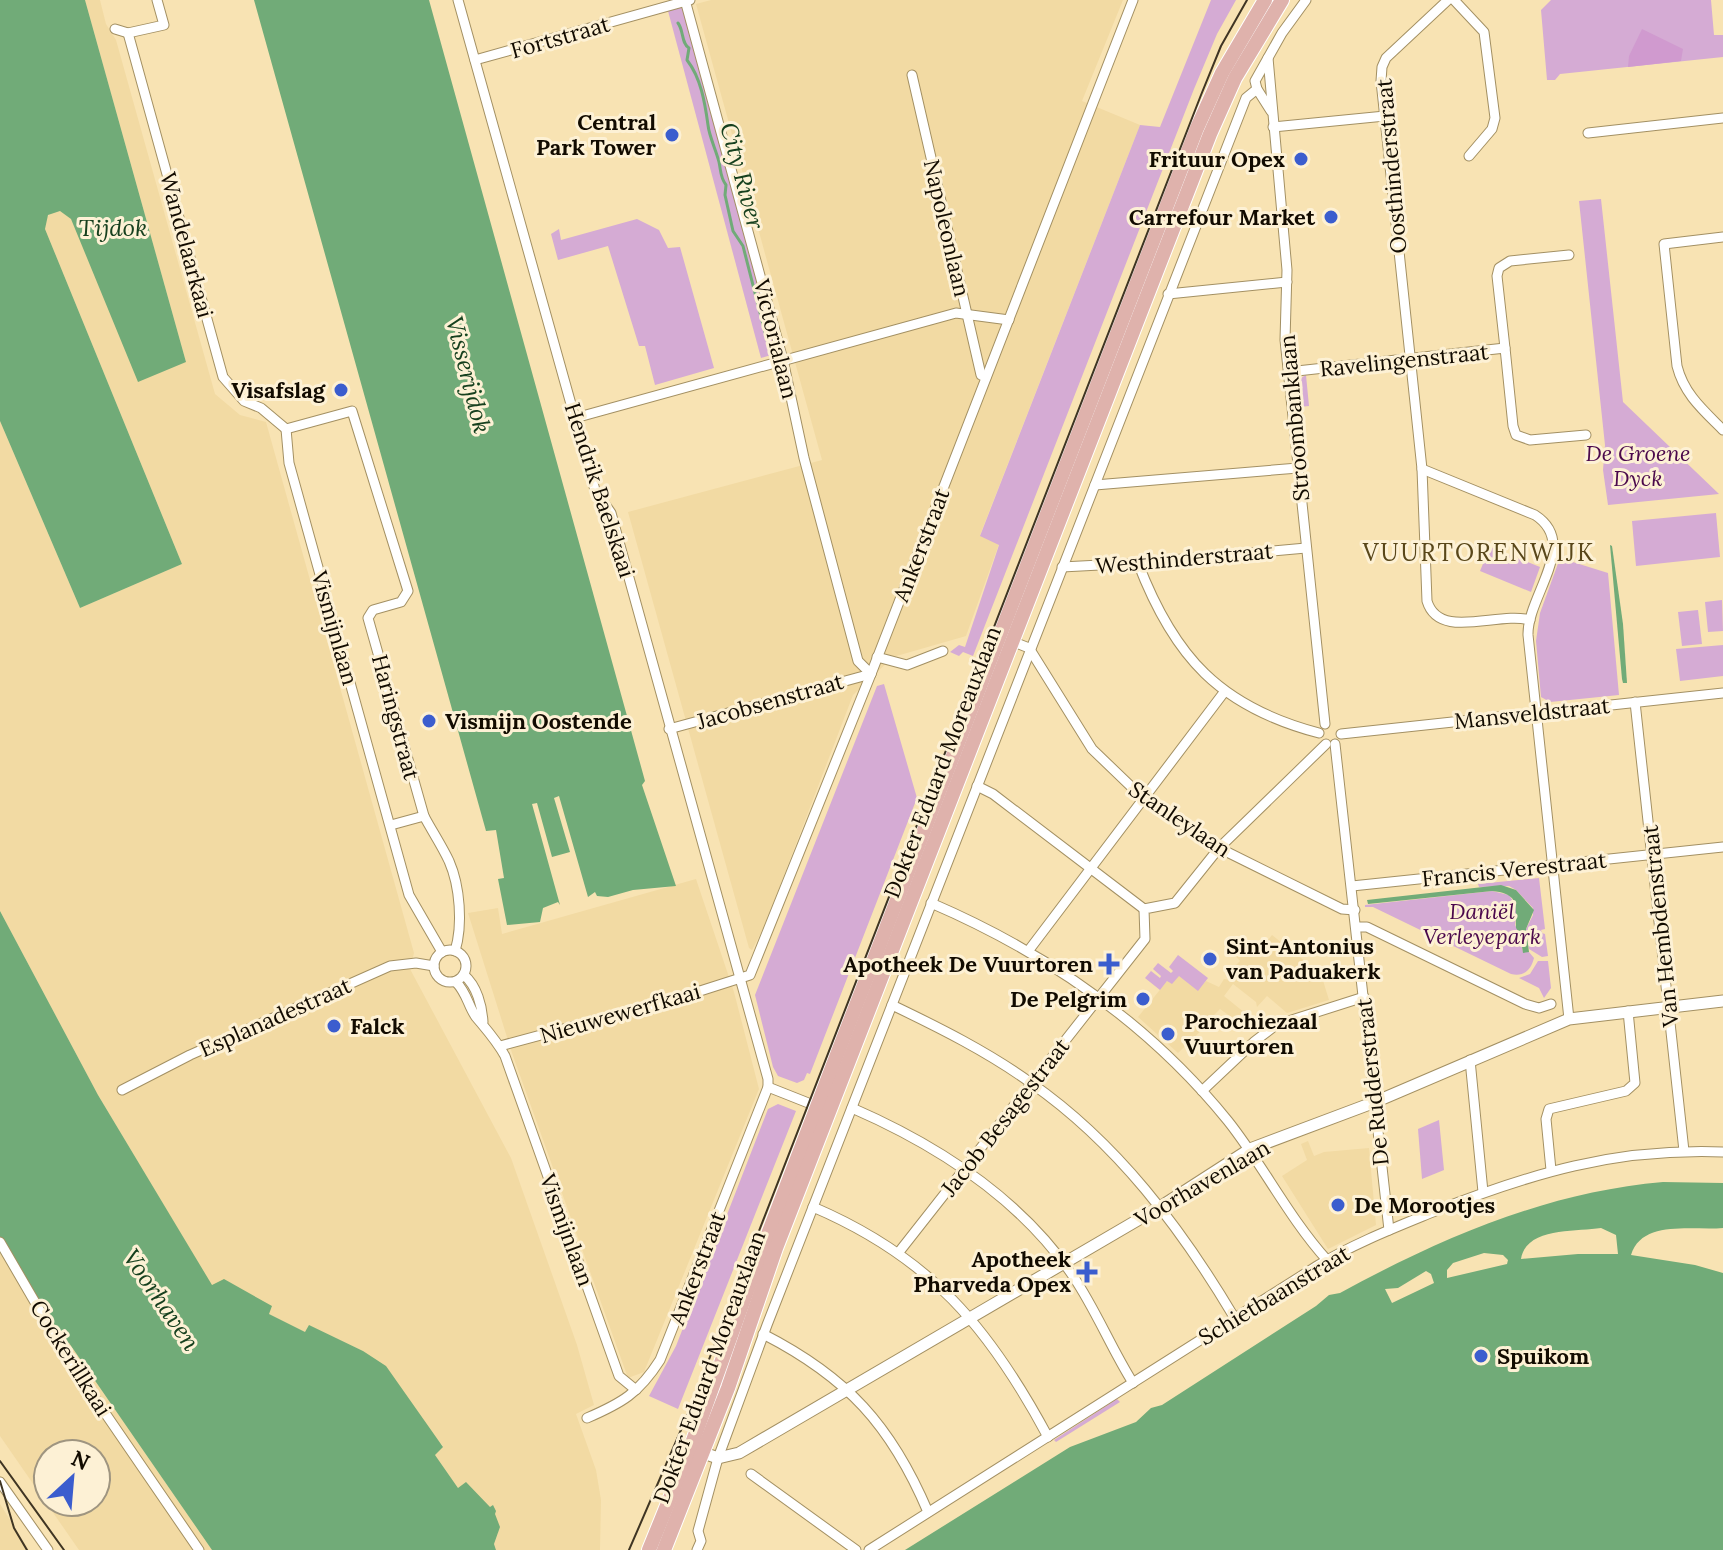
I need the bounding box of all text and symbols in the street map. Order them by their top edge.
street label: Fortstraat [507,9,613,65]
street label: Oosthinderstraat [1369,77,1413,255]
place label: Central Park Tower [536,108,656,161]
water label: City River [713,119,772,233]
marker: Central Park Tower [663,126,681,144]
place label: Frituur Opex [1148,145,1285,173]
marker: Frituur Opex [1292,150,1310,168]
street label: Napoleonlaan [918,157,976,299]
street label: Wandelaarkaai [154,169,220,321]
place label: Carrefour Market [1129,203,1316,231]
marker: Carrefour Market [1322,208,1340,226]
water label: Tijdok [79,212,147,243]
street label: Victorialaan [747,275,804,402]
water label: Visserijdok [439,313,498,437]
street label: Stroombanklaan [1273,334,1315,502]
street label: Ravelingenstraat [1318,337,1490,383]
place label: Visafslag [231,376,326,404]
marker: Visafslag [332,381,350,399]
street label: Hendrik Baelskaai [559,399,641,581]
park label: De Groene Dyck [1586,439,1690,492]
street label: Ankerstraat [886,484,956,607]
street label: Westhinderstraat [1094,536,1274,580]
district label: VUURTORENWIJK [1362,537,1595,568]
street label: Vismijnlaan [305,567,365,688]
street label: Dokter Eduard Moreauxlaan [877,622,1007,902]
street label: Haringstraat [366,651,426,783]
street label: Jacobsenstraat [693,667,847,736]
street label: Mansveldstraat [1453,691,1612,735]
place label: Vismijn Oostende [445,707,632,735]
marker: Vismijn Oostende [420,712,438,730]
street label: Stanleylaan [1124,775,1236,863]
street label: Van Hembdenstraat [1635,823,1685,1029]
street label: Francis Verestraat [1420,845,1608,893]
park label: Daniël Verleyepark [1423,897,1541,950]
place label: Sint-Antonius van Paduakerk [1226,932,1381,985]
place label: Apotheek De Vuurtoren [843,950,1093,978]
marker: Sint-Antonius van Paduakerk [1201,950,1219,968]
marker: Apotheek De Vuurtoren [1100,955,1118,973]
street label: Esplanadestraat [195,971,356,1063]
street label: Nieuwewerfkaai [537,977,703,1049]
place label: De Pelgrim [1010,985,1127,1013]
marker: De Pelgrim [1134,990,1152,1008]
street label: De Rudderstraat [1349,997,1395,1167]
place label: Parochiezaal Vuurtoren [1184,1007,1318,1060]
place label: Falck [350,1012,405,1040]
marker: Falck [325,1017,343,1035]
marker: Parochiezaal Vuurtoren [1159,1025,1177,1043]
street label: Jacob Besagestraat [934,1032,1076,1202]
street label: Voorhavenlaan [1129,1133,1275,1233]
street label: Vismijnlaan [533,1169,600,1290]
place label: De Morootjes [1354,1191,1495,1219]
marker: De Morootjes [1329,1196,1347,1214]
street label: Ankerstraat [662,1207,732,1330]
street label: Dokter Eduard Moreauxlaan [646,1227,772,1507]
street label: Schietbaanstraat [1193,1239,1355,1351]
water label: Voorhaven [116,1243,207,1357]
place label: Apotheek Pharveda Opex [913,1245,1071,1298]
marker: Apotheek Pharveda Opex [1078,1263,1096,1281]
street label: Cockerillkaai [24,1295,118,1421]
place label: Spuikom [1497,1342,1589,1370]
marker: Spuikom [1472,1347,1490,1365]
north arrow [32,1438,112,1518]
text: N [67,1444,95,1476]

